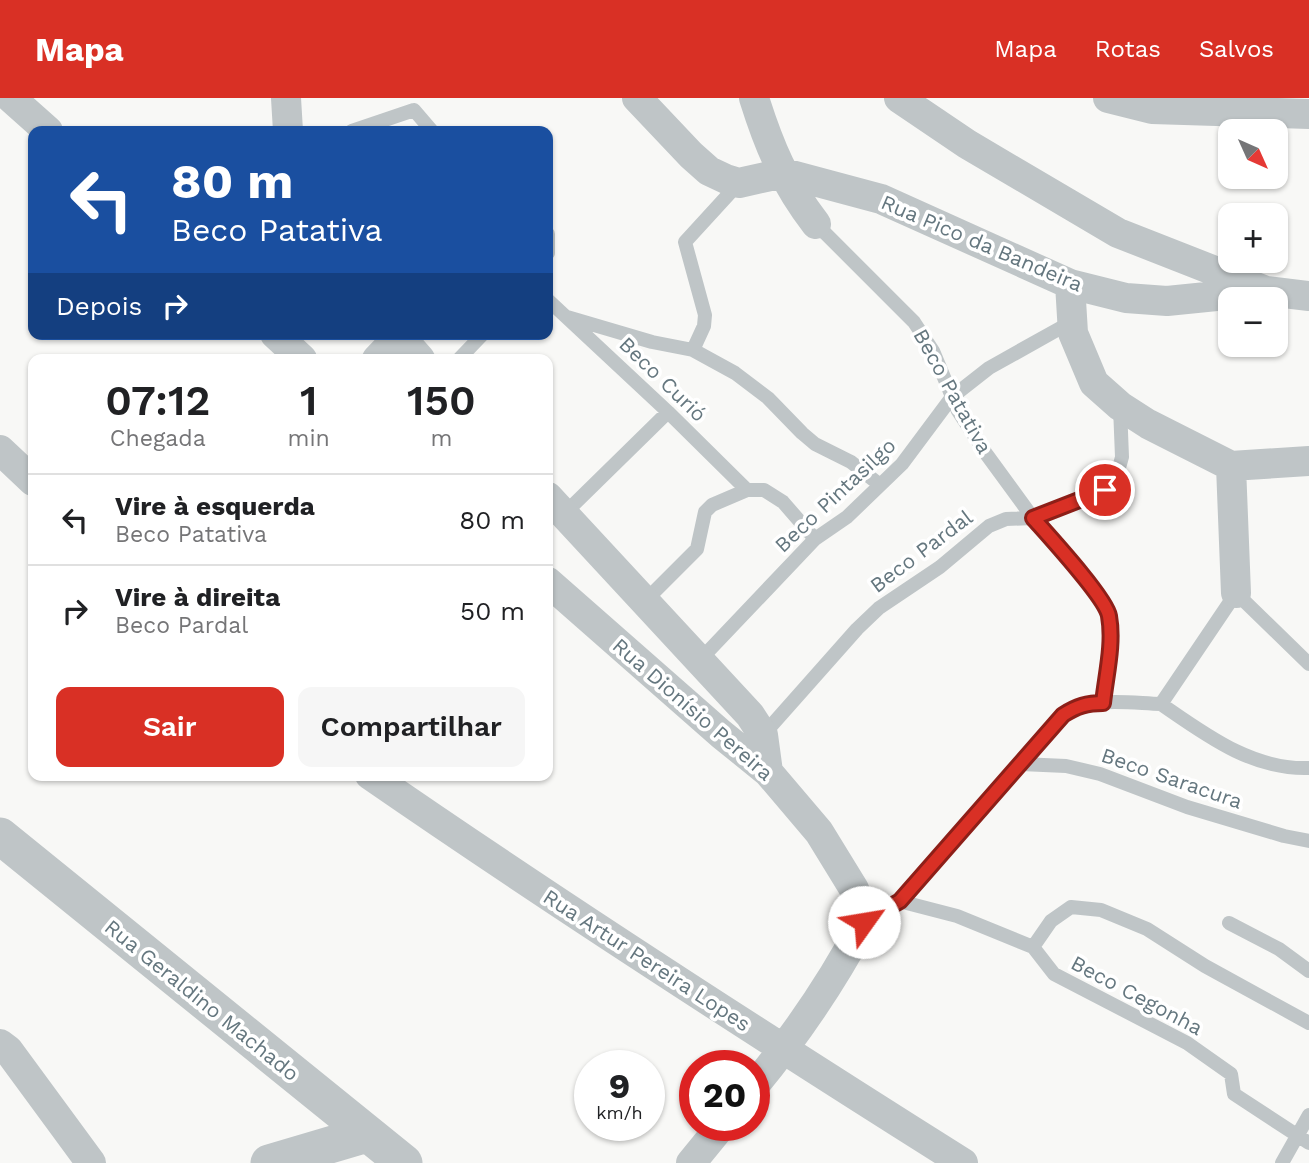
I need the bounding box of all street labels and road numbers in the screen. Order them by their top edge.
street label: Rua Pico da Bandeira [877,189,1087,297]
street label: Beco Patativa [908,324,998,458]
street label: Beco Curió [614,331,712,427]
street label: Beco Pintasilgo [769,433,901,557]
street label: Beco Pardal [865,504,978,598]
street label: Rua Dionísio Pereira [608,633,778,786]
street label: Beco Saracura [1098,742,1246,814]
street label: Rua Artur Pereira Lopes [539,884,755,1036]
street label: Rua Geraldino Machado [100,914,304,1086]
street label: Beco Cegonha [1067,950,1207,1040]

